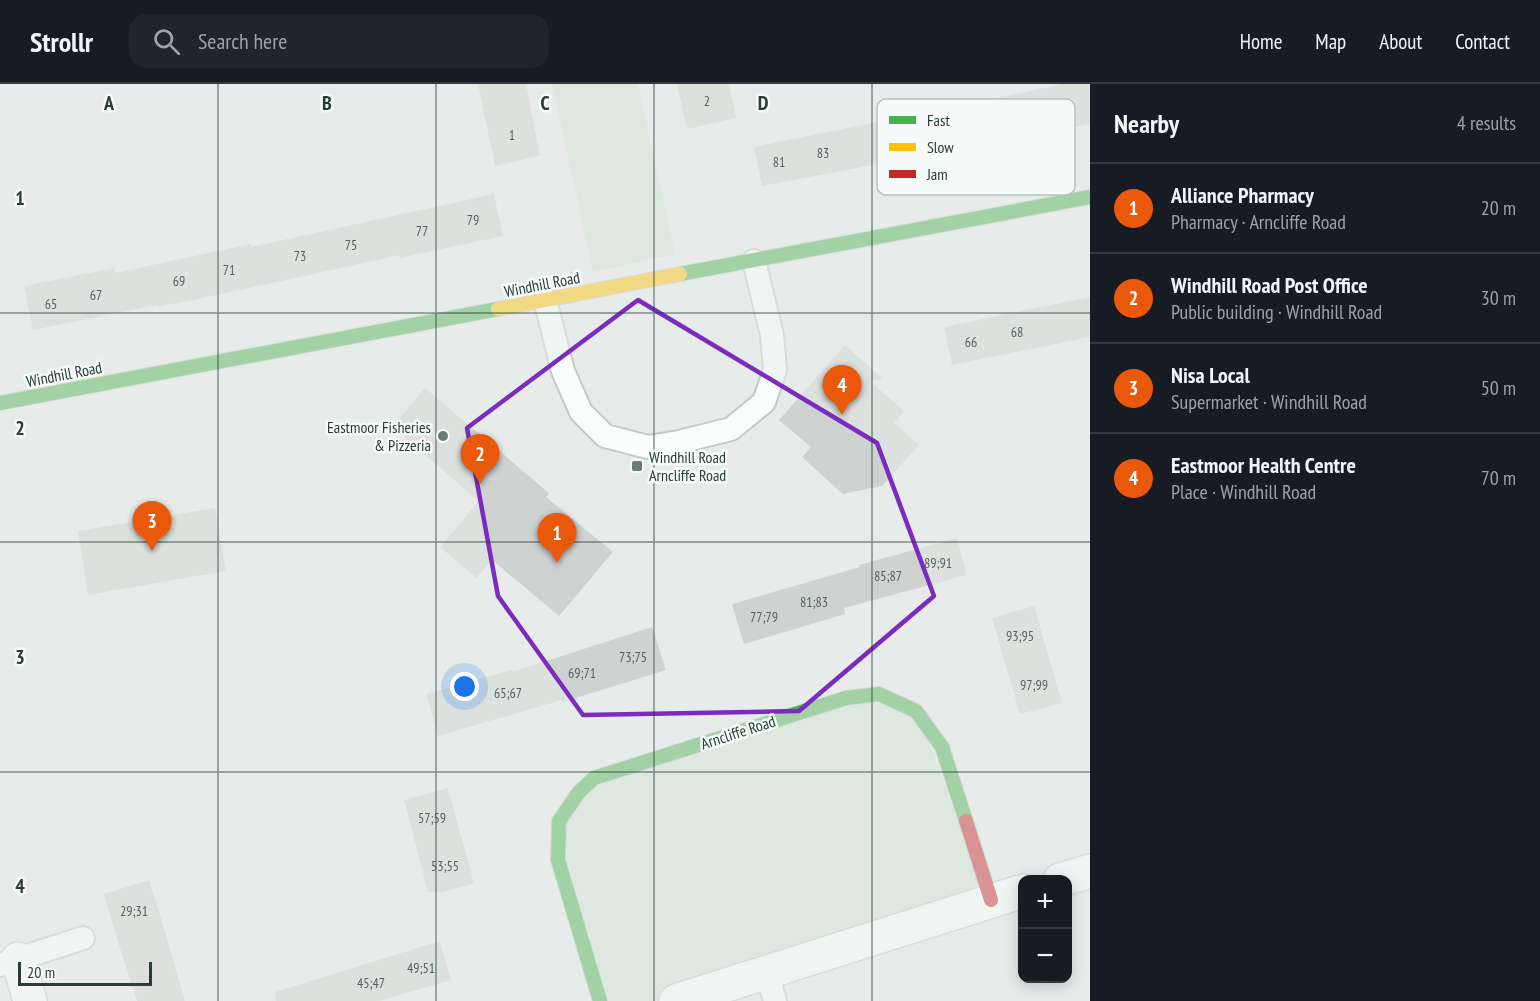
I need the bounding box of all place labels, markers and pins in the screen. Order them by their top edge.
pin: 4 [822,366,862,415]
place label: Eastmoor Fisheries & Pizzeria [327,417,431,455]
marker: Eastmoor Fisheries & Pizzeria [436,429,450,443]
pin: 2 [460,434,500,484]
place label: Windhill Road Arncliffe Road [649,447,726,485]
marker: Windhill Road Arncliffe Road [630,459,644,473]
pin: 3 [132,502,172,551]
pin: 1 [538,514,576,563]

